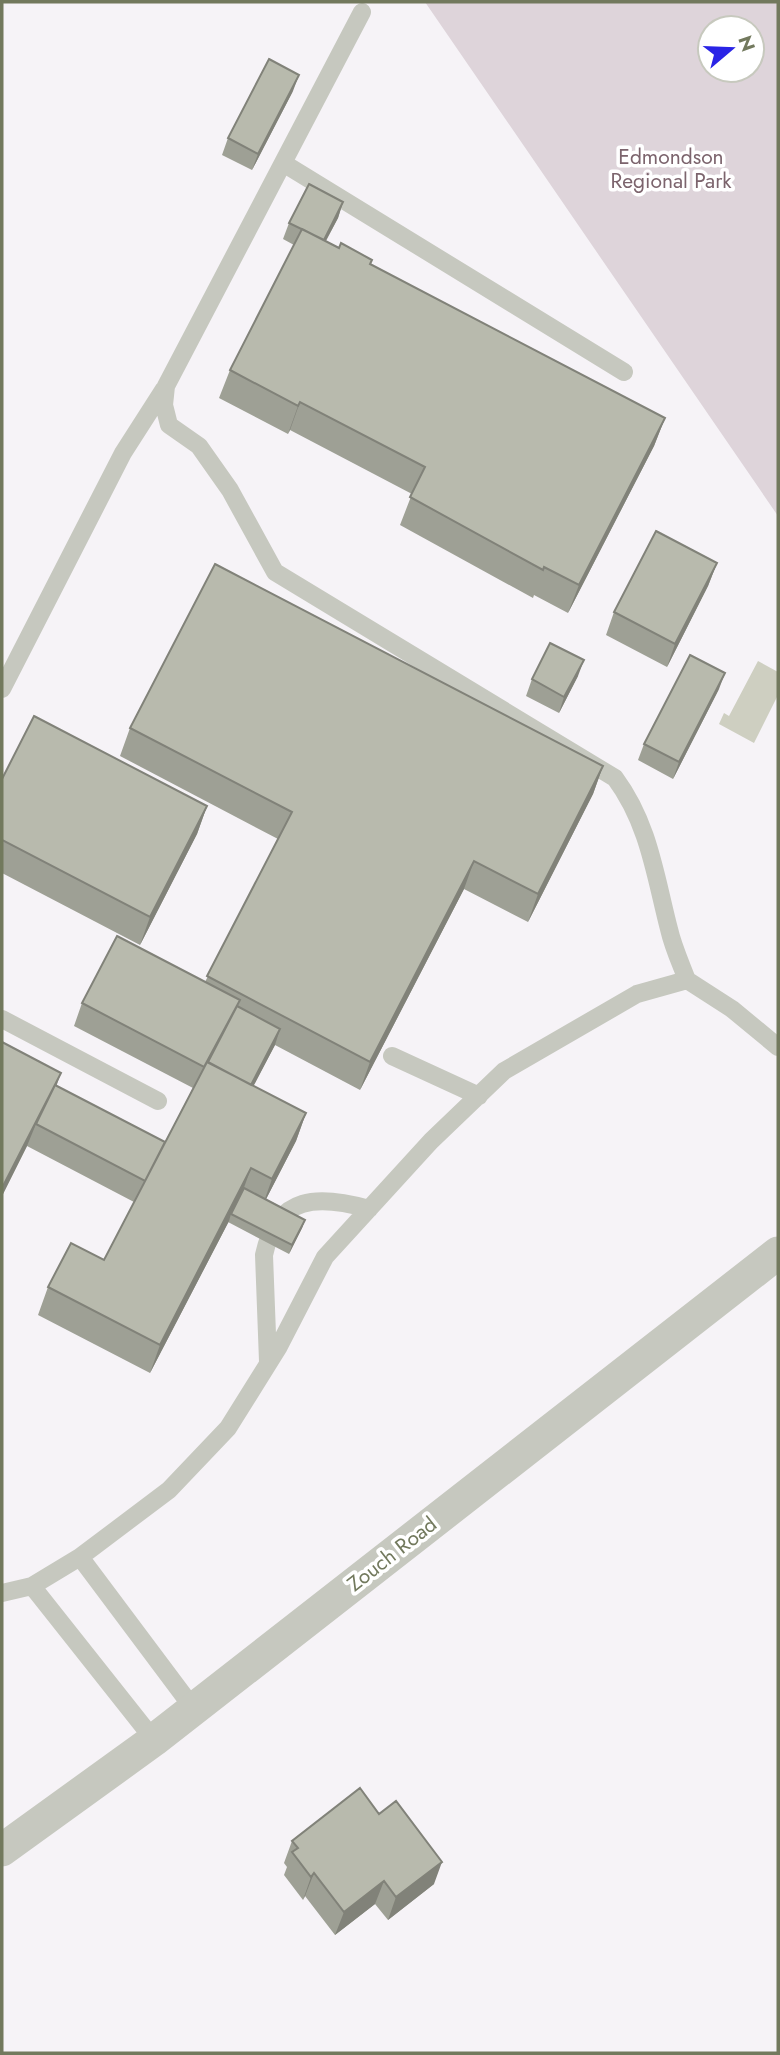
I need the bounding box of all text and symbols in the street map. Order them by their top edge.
north arrow [696,14,766,84]
text: N [731,32,762,55]
park label: Edmondson Regional Park [610,142,732,196]
street label: Zouch Road [341,1510,443,1598]

